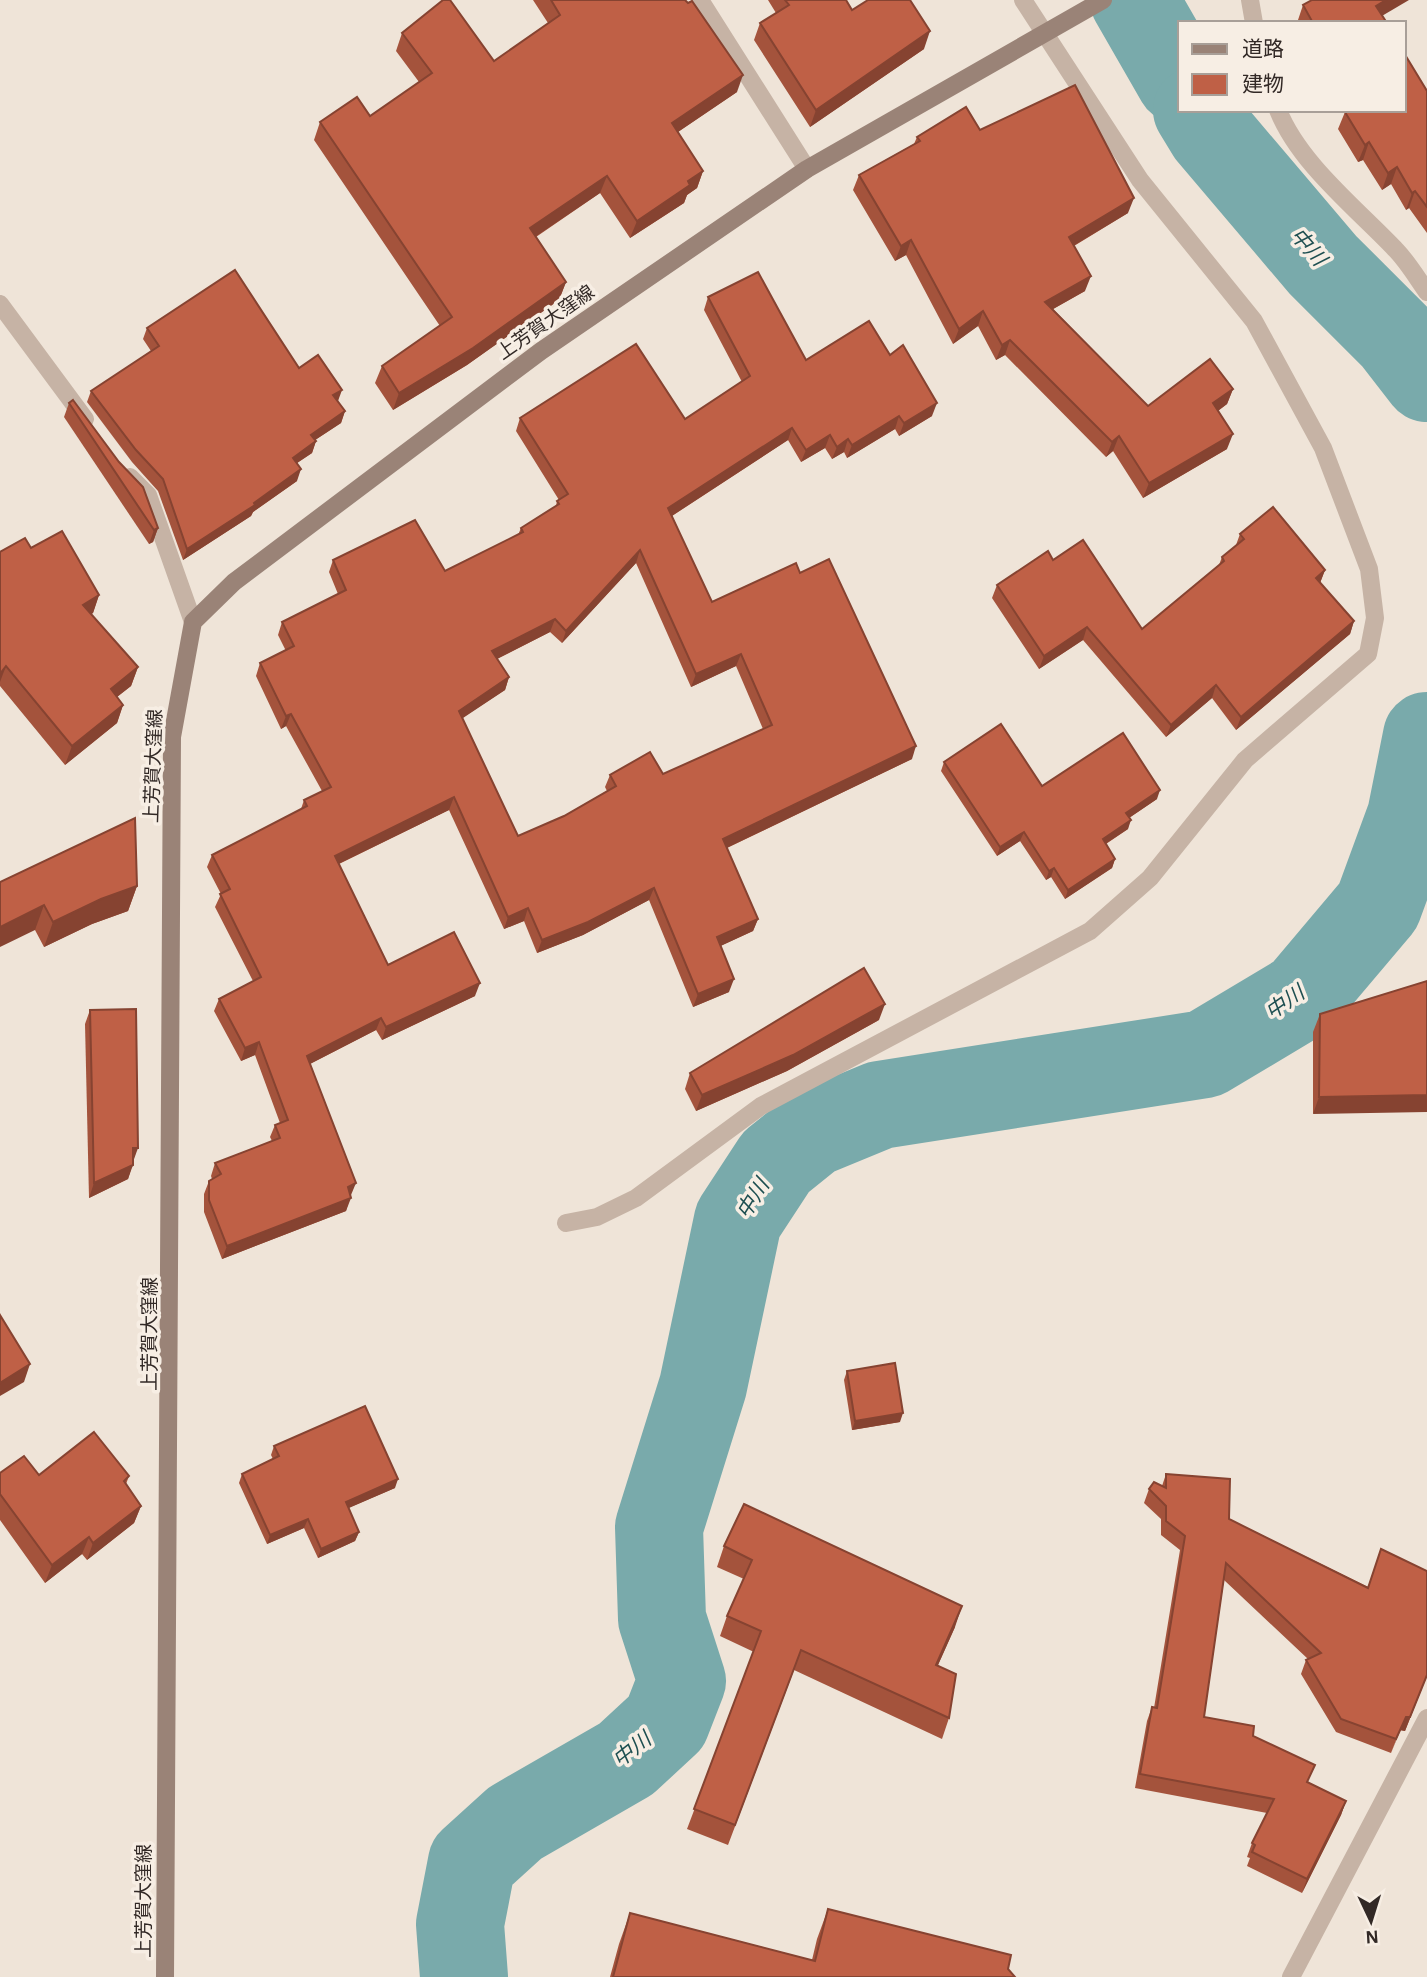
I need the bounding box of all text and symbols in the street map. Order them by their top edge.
legend [1178,21,1406,112]
text: 道路 [1242,38,1284,60]
text: 建物 [1242,73,1284,95]
water label: 中川 [1286,224,1332,271]
street label: 上芳賀大窪線 [493,281,598,363]
street label: 上芳賀大窪線 [141,709,165,823]
water label: 中川 [1261,980,1310,1024]
water label: 中川 [732,1173,774,1222]
street label: 上芳賀大窪線 [139,1277,160,1391]
water label: 中川 [608,1727,657,1771]
street label: 上芳賀大窪線 [133,1844,154,1958]
north arrow [1336,1886,1406,1956]
text: N [1365,1927,1379,1946]

